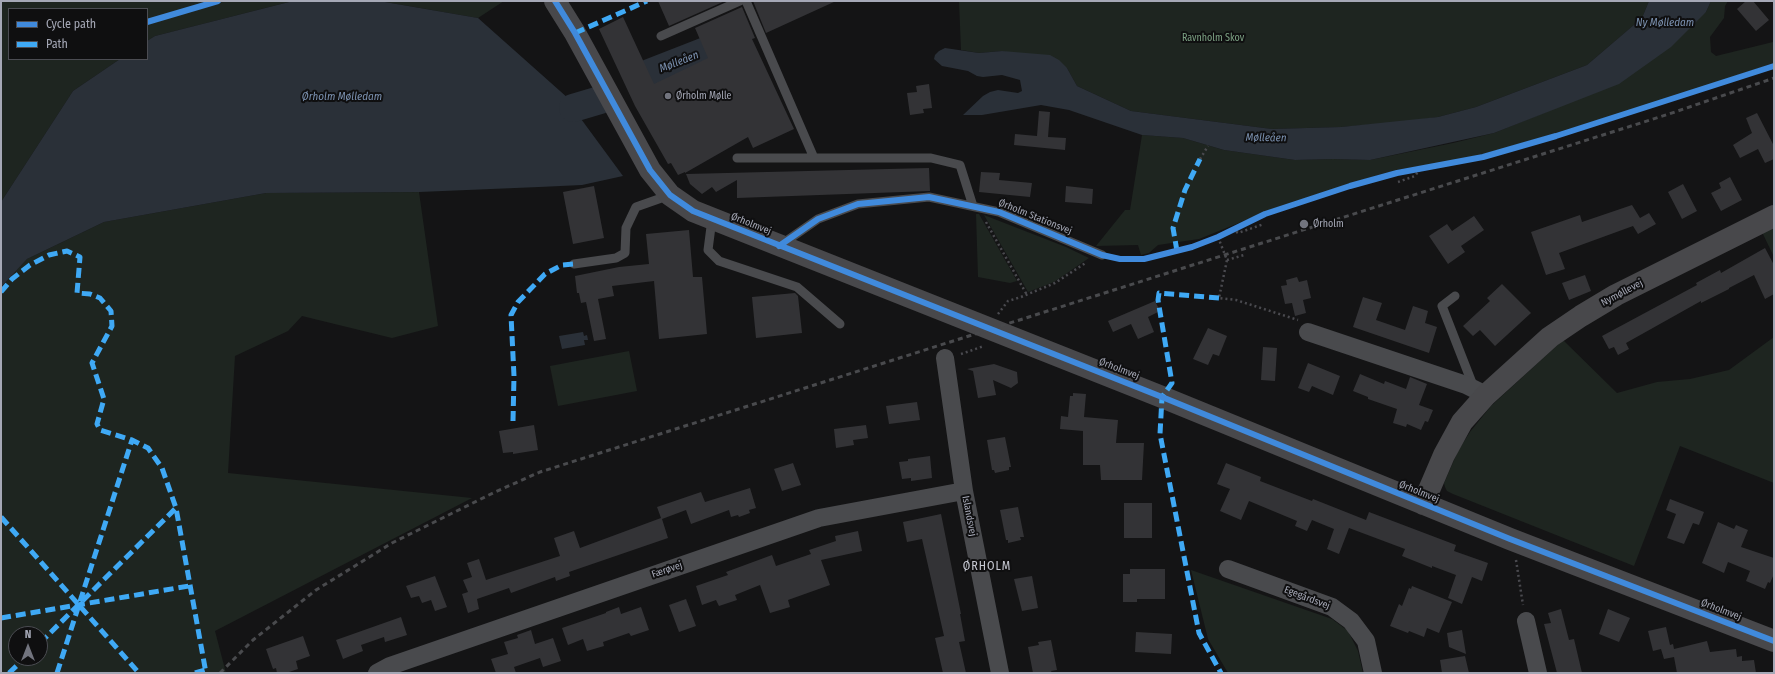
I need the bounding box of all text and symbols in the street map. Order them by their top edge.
legend [8,8,148,60]
water label: Ny Mølledam [1636,16,1694,30]
text: Cycle path [46,17,96,31]
park label: Ravnholm Skov [1182,32,1244,44]
text: Path [46,37,68,51]
water label: Mølleåen [657,48,701,76]
water label: Ørholm Mølledam [302,90,382,104]
place label: Ørholm Mølle [676,90,732,102]
marker: Ørholm Mølle [663,91,673,101]
water label: Mølleåen [1245,131,1287,145]
street label: Ørholm Stationsvej [996,197,1074,237]
street label: Ørholmvej [729,210,773,238]
marker: Ørholm [1298,218,1310,230]
place label: Ørholm [1313,218,1344,230]
street label: Nymøllevej [1599,277,1645,309]
street label: Ørholmvej [1097,356,1141,382]
street label: Ørholmvej [1397,478,1441,506]
street label: Islandsvej [959,495,979,537]
street label: Færøvej [650,559,684,581]
district label: ØRHOLM [963,560,1011,574]
street label: Egegårdsvej [1282,584,1332,612]
street label: Ørholmvej [1699,597,1743,623]
north arrow [8,626,48,666]
text: N [25,628,31,641]

